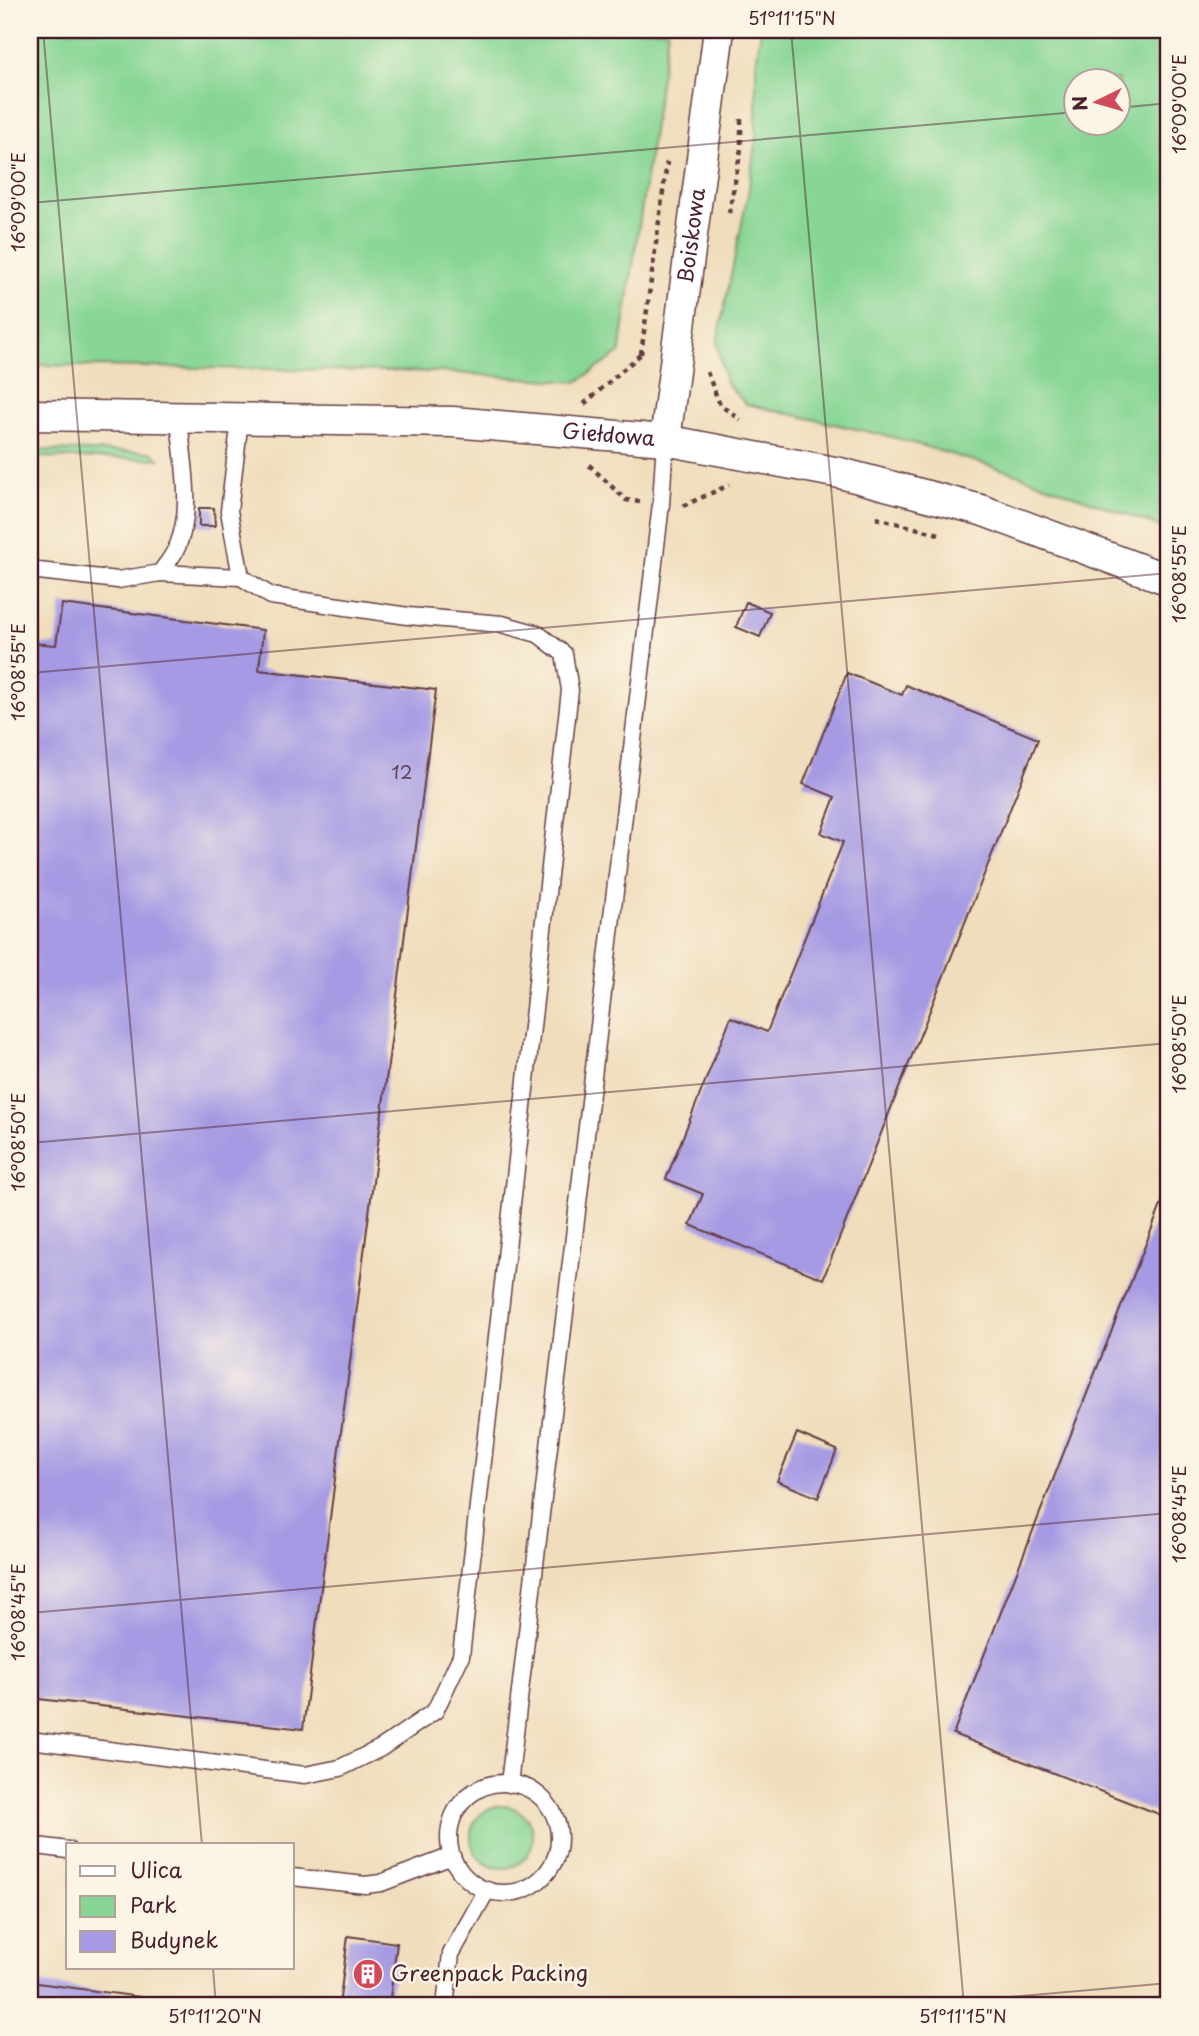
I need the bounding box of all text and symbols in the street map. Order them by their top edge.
text: 51°11'15"N [748,4,836,31]
text: 16°09'00"E [1165,54,1192,154]
north arrow [1062,66,1132,136]
text: N [1064,95,1094,112]
text: 16°09'00"E [4,152,31,252]
street label: Boiskowa [668,186,712,285]
street label: Giełdowa [561,413,656,453]
text: 16°08'55"E [1165,525,1192,623]
text: 16°08'55"E [4,623,31,721]
house number: 12 [392,758,412,785]
text: 16°08'50"E [1165,994,1192,1094]
text: 16°08'50"E [4,1092,31,1192]
text: 16°08'45"E [1165,1465,1192,1563]
text: 16°08'45"E [4,1563,31,1661]
legend [66,1843,294,1969]
text: Ulica [130,1853,183,1885]
text: Park [130,1888,177,1920]
text: Budynek [130,1923,219,1955]
place label: Greenpack Packing [391,1956,588,1988]
building icon: Greenpack Packing [351,1957,385,1991]
text: 51°11'20"N [168,2002,262,2029]
text: 51°11'15"N [919,2002,1007,2029]

